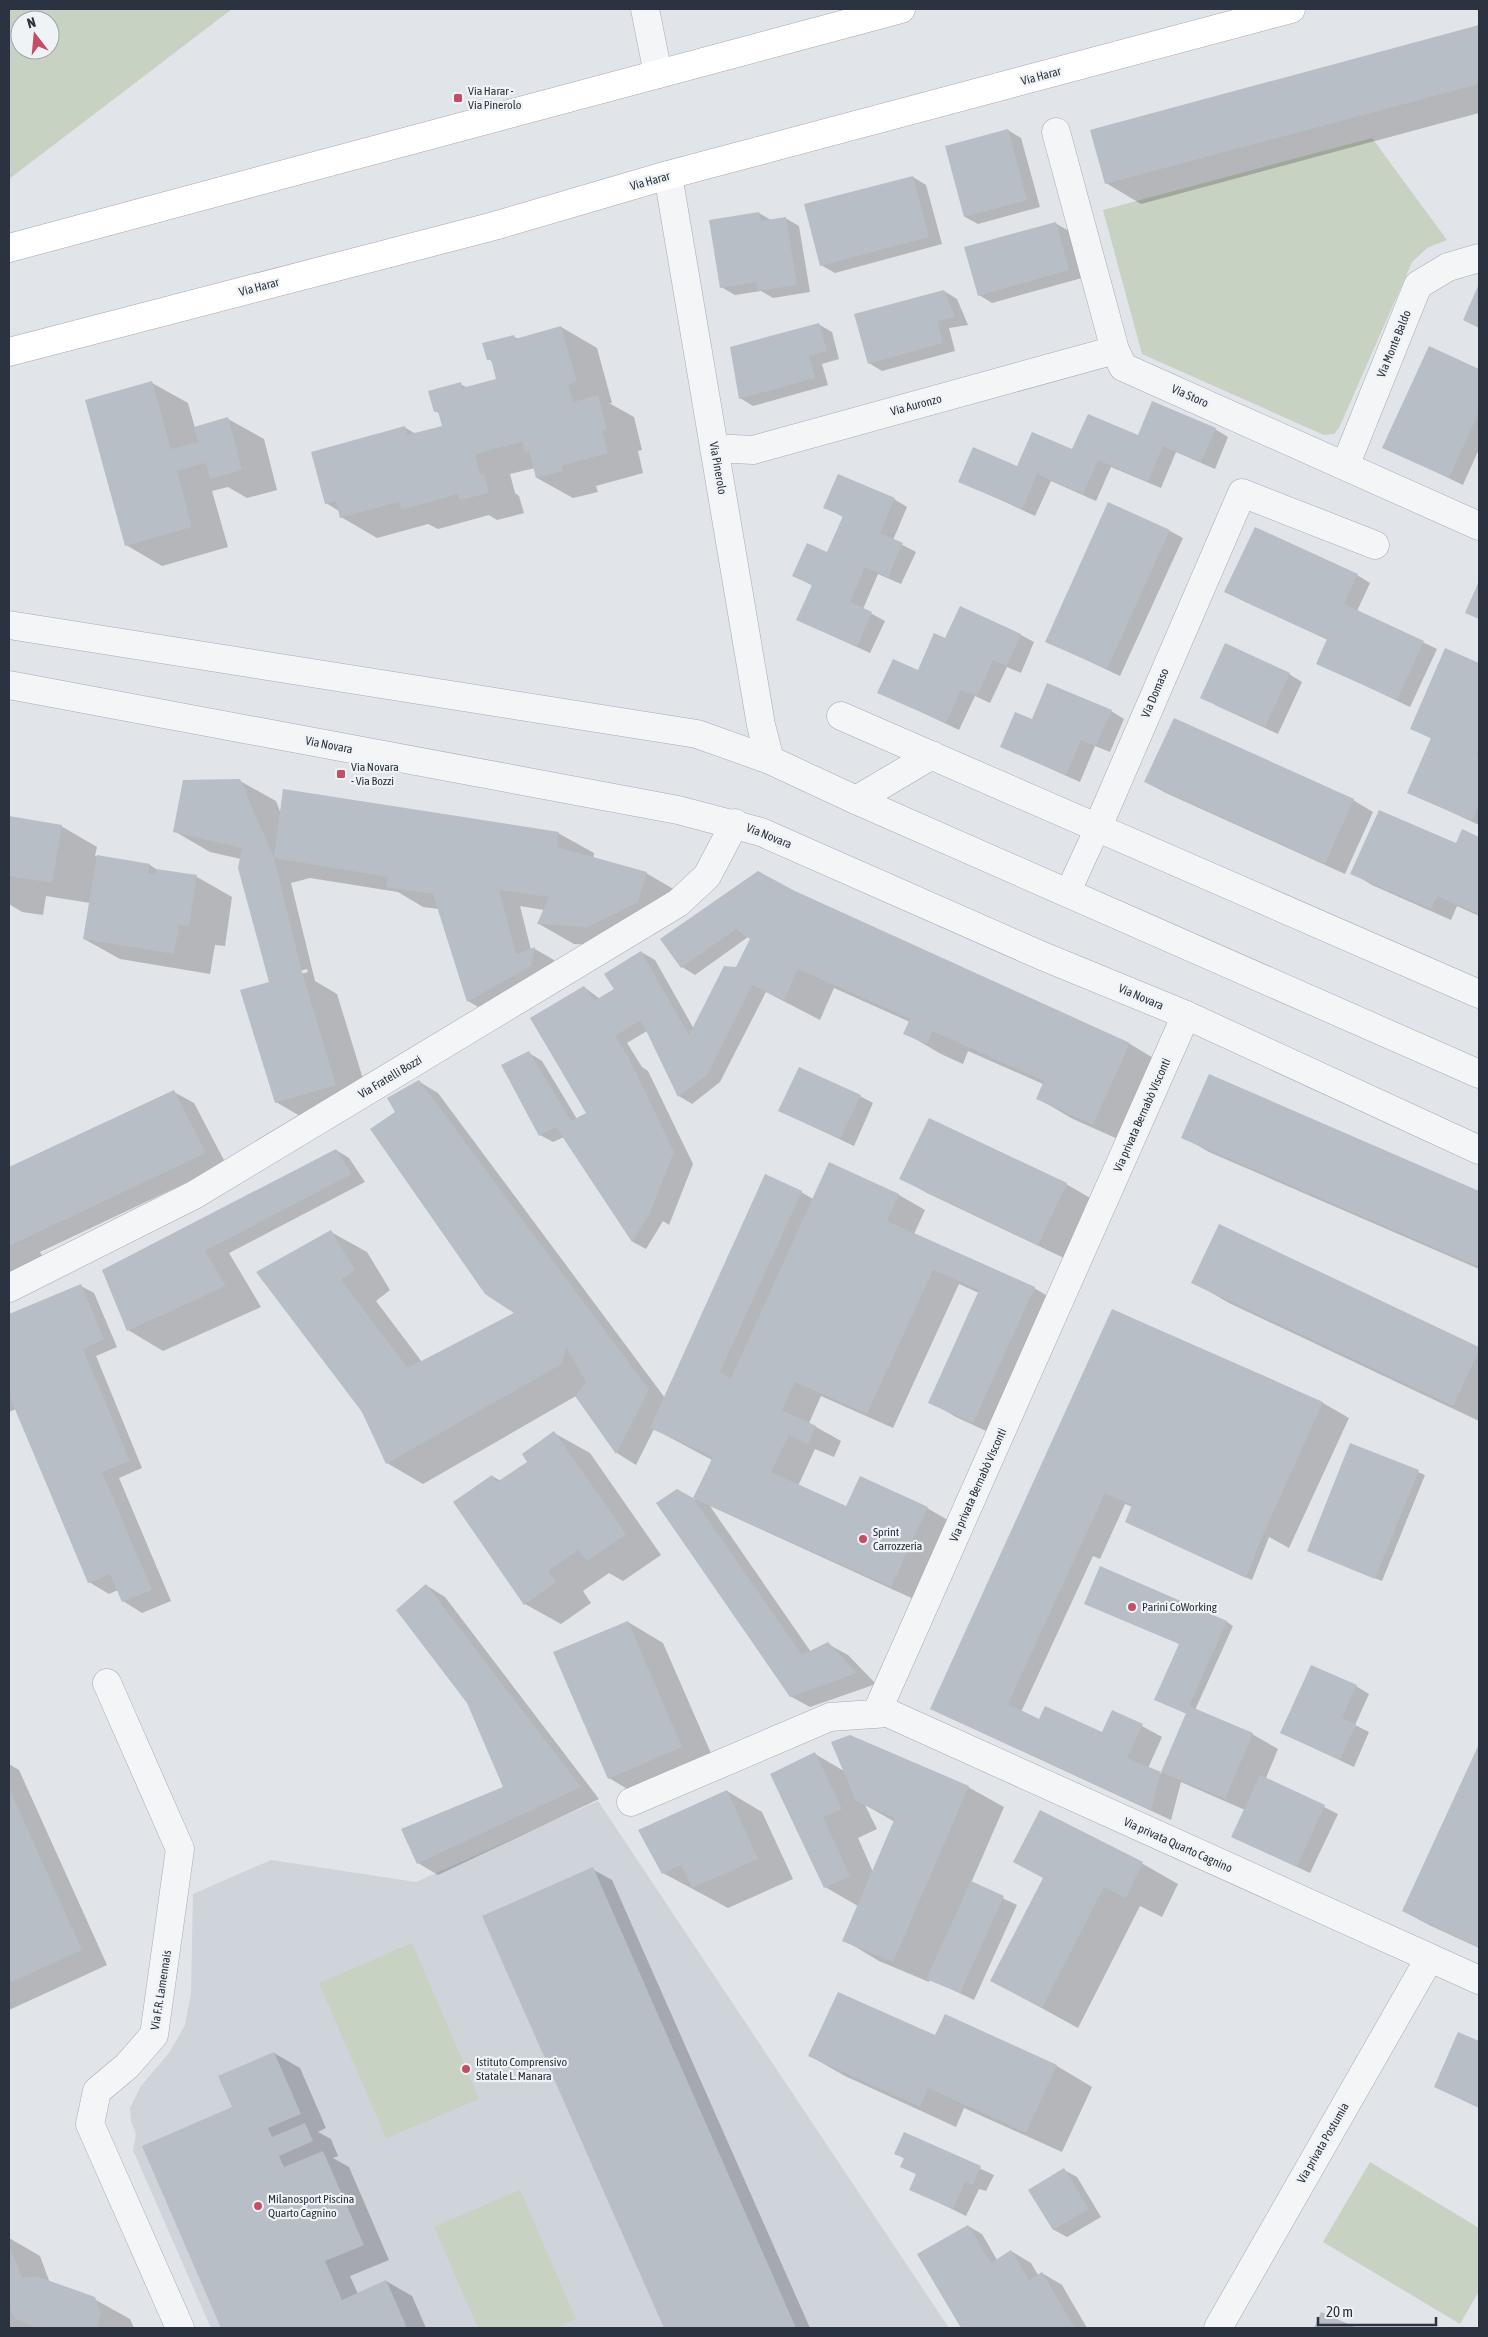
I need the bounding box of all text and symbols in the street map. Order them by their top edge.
north arrow [10,10,60,60]
text: N [25,14,38,31]
street label: Via Harar [1019,64,1063,88]
place label: Via Harar - Via Pinerolo [468,84,522,112]
marker: Via Harar - Via Pinerolo [452,92,464,104]
street label: Via Harar [628,169,672,193]
street label: Via Harar [237,275,281,299]
street label: Via Monte Baldo [1374,308,1414,380]
street label: Via Storo [1169,382,1211,410]
street label: Via Auronzo [889,391,943,419]
street label: Via Pinerolo [706,440,730,496]
street label: Via Domaso [1138,666,1172,720]
street label: Via Novara [304,734,354,756]
place label: Via Novara - Via Bozzi [351,760,399,788]
marker: Via Novara - Via Bozzi [335,768,347,780]
street label: Via Novara [744,821,794,851]
street label: Via Novara [1116,981,1166,1013]
street label: Via Fratelli Bozzi [356,1053,424,1101]
street label: Via privata Bernabò Visconti [1111,1056,1173,1174]
street label: Via privata Bernabò Visconti [947,1426,1009,1544]
place label: Sprint Carrozzeria [873,1525,922,1553]
marker: Sprint Carrozzeria [857,1533,869,1545]
place label: Parini CoWorking [1142,1600,1218,1614]
marker: Parini CoWorking [1126,1601,1138,1613]
street label: Via privata Quarto Cagnino [1121,1815,1235,1875]
street label: Via F.R. Lamennais [148,1949,174,2031]
place label: Istituto Comprensivo Statale L. Manara [476,2055,567,2083]
marker: Istituto Comprensivo Statale L. Manara [460,2063,472,2075]
street label: Via privata Postumia [1294,2100,1352,2186]
place label: Milanosport Piscina Quarto Cagnino [268,2192,354,2220]
marker: Milanosport Piscina Quarto Cagnino [252,2200,264,2212]
scale bar [1318,2294,1436,2326]
text: 20 m [1326,2303,1353,2320]

